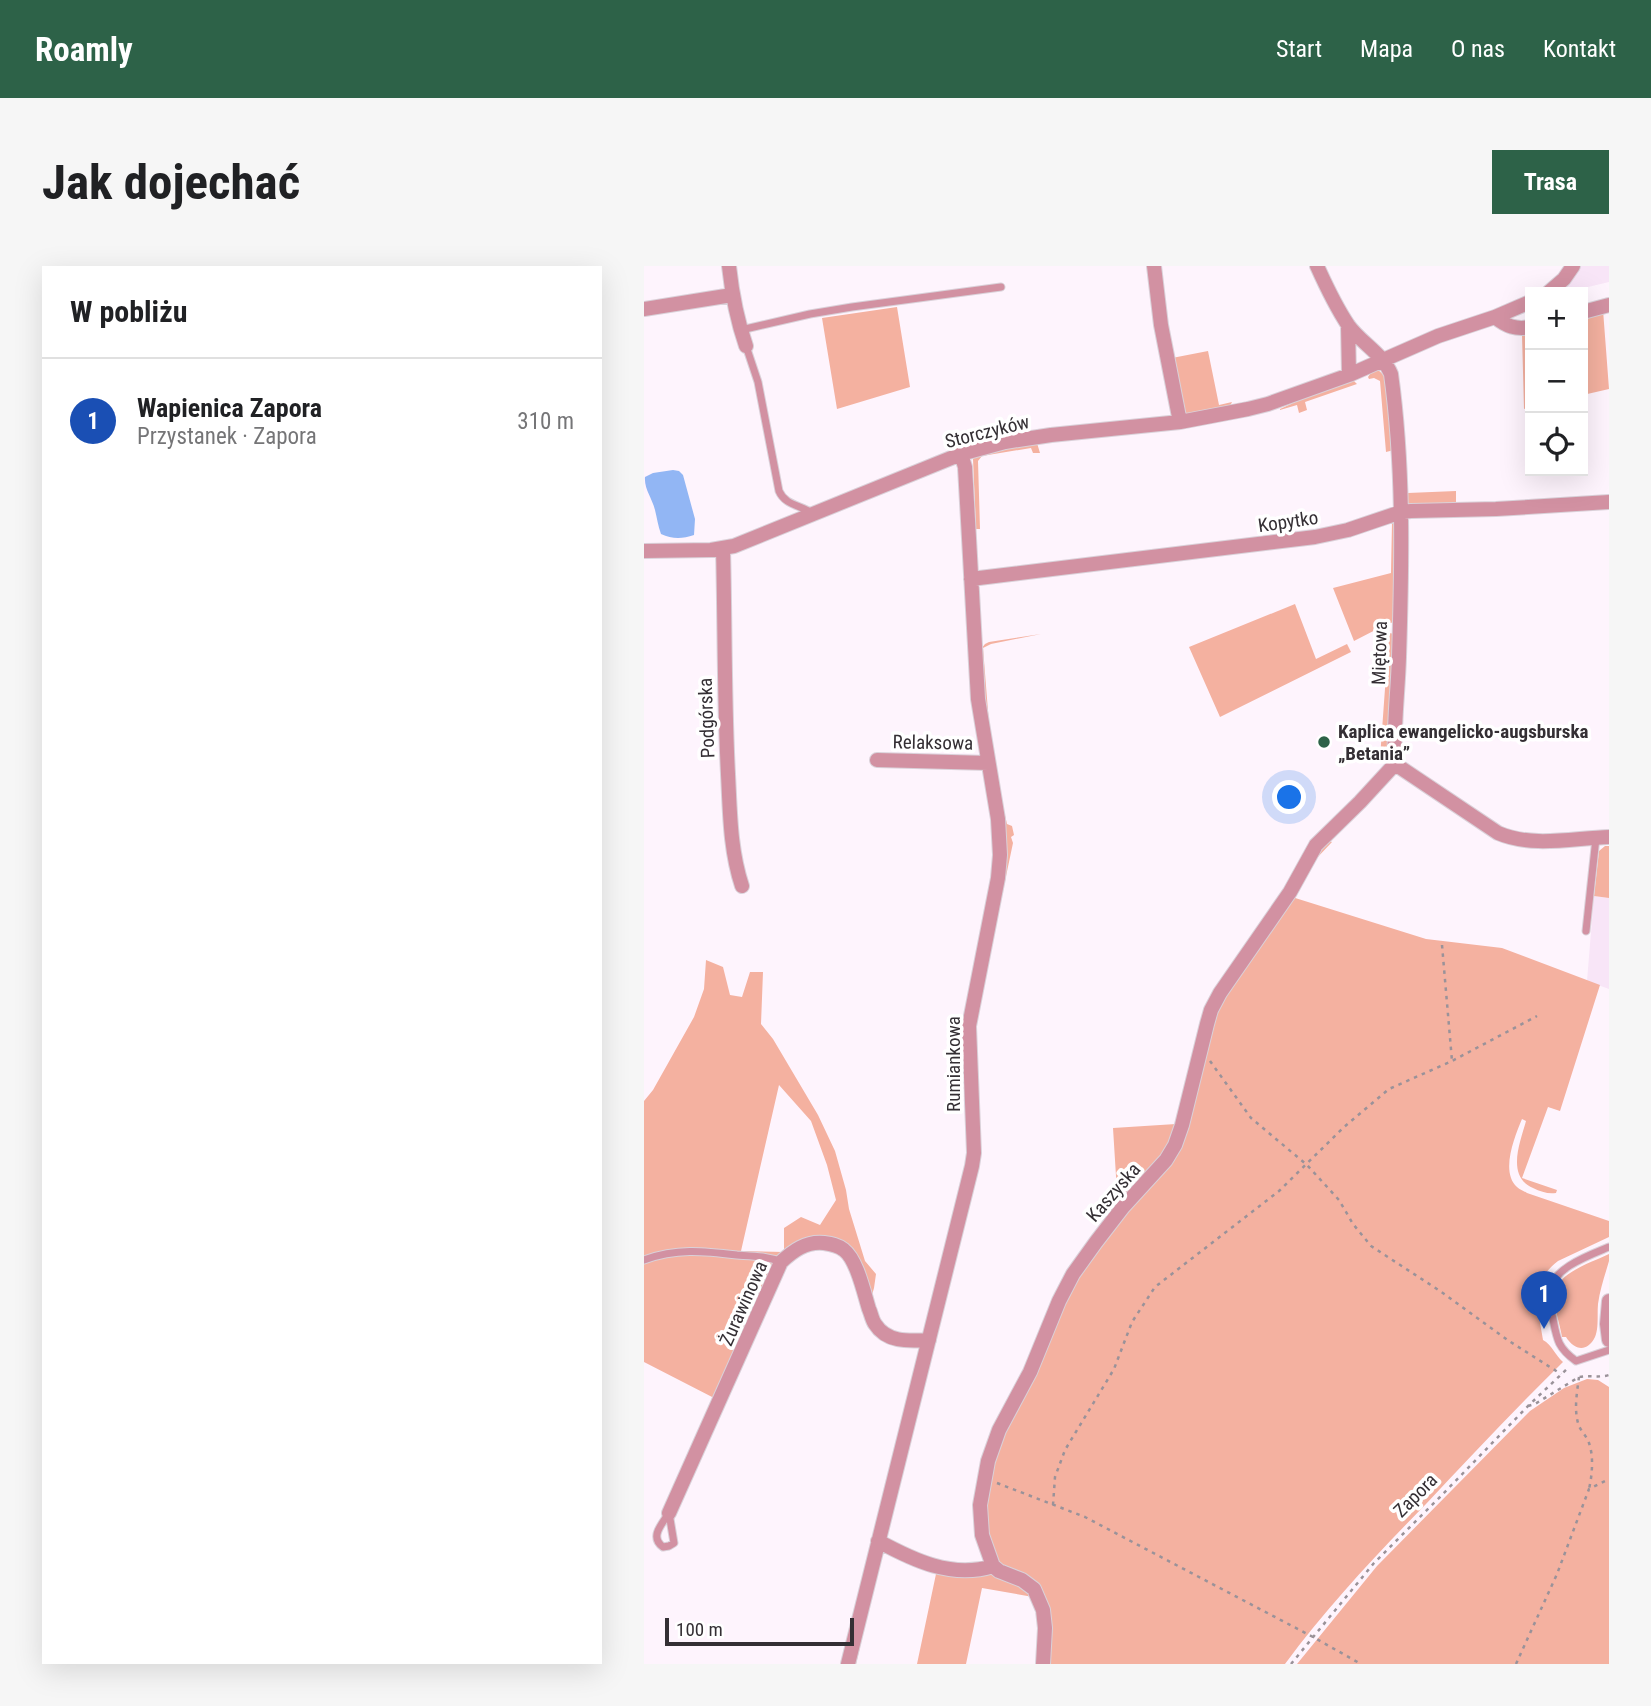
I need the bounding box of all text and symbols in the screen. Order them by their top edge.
text: Roamly [35,30,133,69]
text: Start [1276,35,1322,63]
text: Mapa [1360,35,1413,63]
text: O nas [1451,35,1505,63]
text: Kontakt [1543,35,1616,63]
button: Trasa [1492,150,1609,214]
text: Jak dojechać [42,154,300,211]
map controls [1525,287,1588,476]
button: + [1525,287,1588,350]
text: W pobliżu [70,294,187,329]
button: − [1525,350,1588,413]
text: Wapienica Zapora [137,393,322,423]
text: 1 [87,408,99,435]
text: 310 m [517,408,574,435]
street label: Storczyków [943,410,1032,453]
button: locate [1525,413,1588,476]
text: Przystanek · Zapora [137,423,317,450]
street label: Kopytko [1256,506,1320,537]
street label: Miętowa [1367,621,1392,685]
street label: Podgórska [694,677,719,759]
place label: Kaplica ewangelicko-augsburska „Betania” [1338,720,1589,765]
street label: Relaksowa [892,730,974,755]
marker: Kaplica ewangelicko-augsburska „Betania” [1316,734,1332,750]
your location [1272,780,1306,814]
street label: Rumiankowa [942,1016,965,1112]
street label: Kaszyska [1082,1158,1145,1227]
street label: Żurawinowa [715,1257,772,1349]
pin: 1 [1521,1271,1567,1329]
street label: Zapora [1389,1469,1442,1522]
scale bar [665,1615,854,1647]
text: 100 m [676,1618,723,1641]

